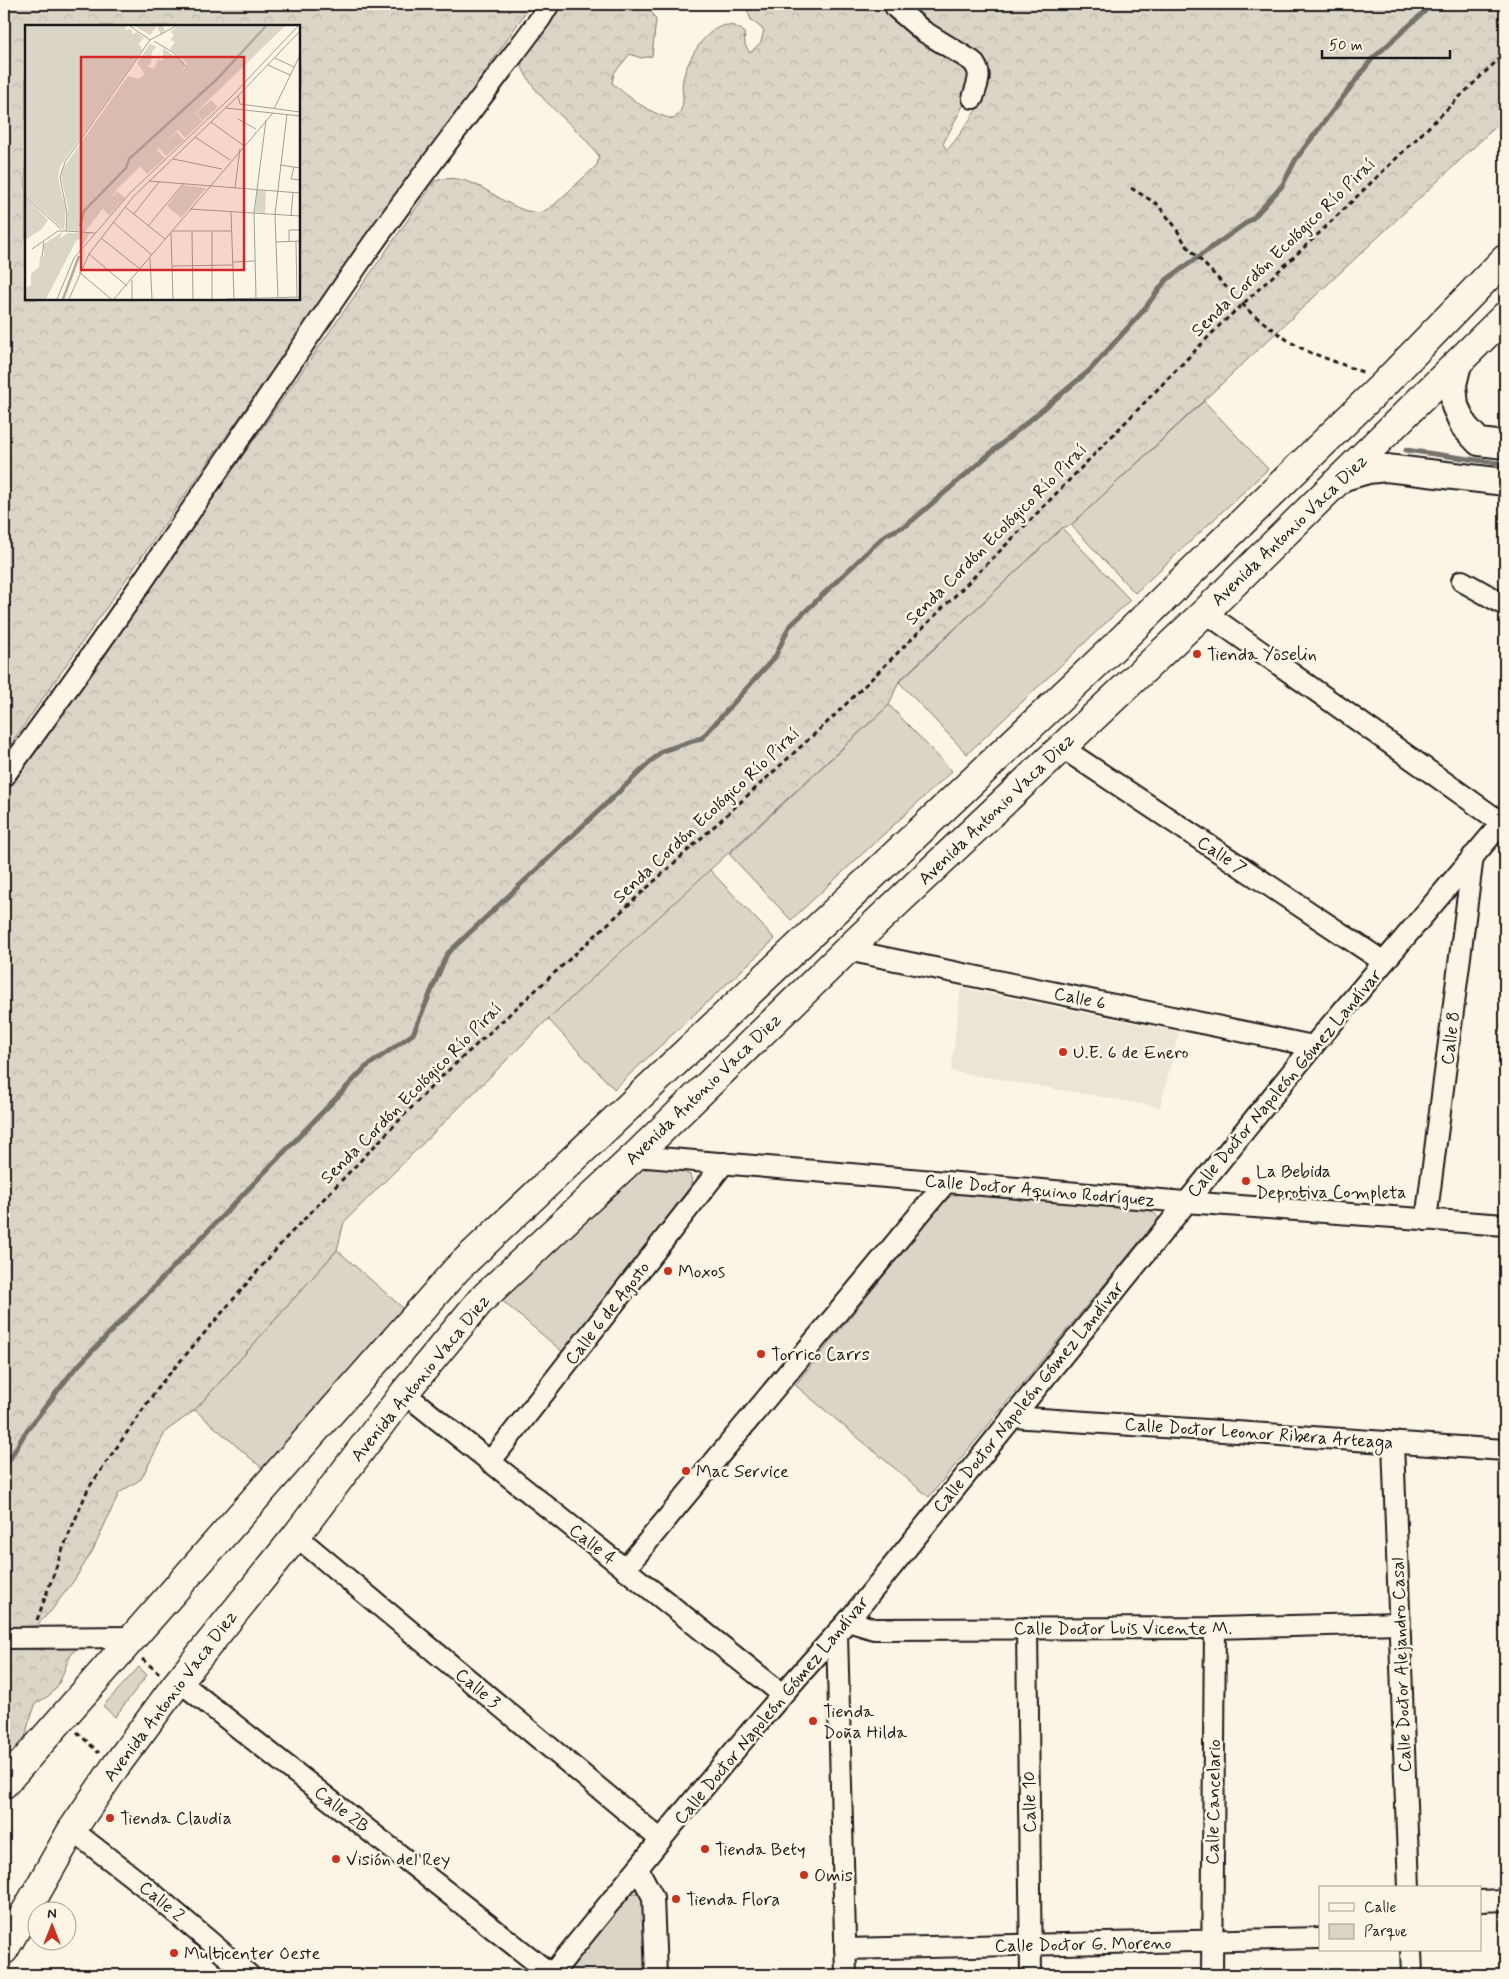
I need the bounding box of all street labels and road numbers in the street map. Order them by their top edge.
street label: Senda Cordón Ecológico Río Piraí [1186,153,1381,342]
street label: Senda Cordón Ecológico Río Piraí [901,439,1093,631]
street label: Avenida Antonio Vaca Diez [1206,450,1373,612]
street label: Senda Cordón Ecológico Río Piraí [608,722,805,909]
street label: Avenida Antonio Vaca Diez [913,729,1080,891]
street label: Calle 7 [1192,831,1251,881]
street label: Calle Doctor Napoleón Gómez Landívar [1182,964,1388,1203]
street label: Calle 6 [1051,982,1108,1016]
street label: Senda Cordón Ecológico Río Piraí [316,998,508,1190]
street label: Avenida Antonio Vaca Diez [620,1009,787,1171]
street label: Calle 8 [1436,1010,1466,1066]
street label: Calle Doctor Aquino Rodríguez [924,1169,1157,1213]
street label: Calle 6 de Agosto [560,1257,656,1370]
street label: Calle Doctor Napoleón Gómez Landívar [928,1276,1130,1518]
street label: Avenida Antonio Vaca Diez [346,1290,496,1467]
street label: Calle Doctor Leonor Ribera Arteaga [1124,1413,1394,1456]
street label: Calle 4 [564,1519,621,1571]
street label: Calle Doctor Alejandro Casal [1386,1557,1418,1773]
street label: Calle Doctor Napoleón Gómez Landívar [669,1591,875,1830]
street label: Avenida Antonio Vaca Diez [99,1606,243,1787]
street label: Calle Doctor Luis Vicente M. [1014,1617,1232,1641]
street label: Calle 3 [450,1663,505,1715]
street label: Calle Cancelario [1201,1739,1227,1865]
street label: Calle 10 [1017,1771,1043,1833]
street label: Calle 2B [309,1781,374,1839]
street label: Calle 2 [134,1876,189,1928]
street label: Calle Doctor G. Moreno [995,1931,1172,1959]

